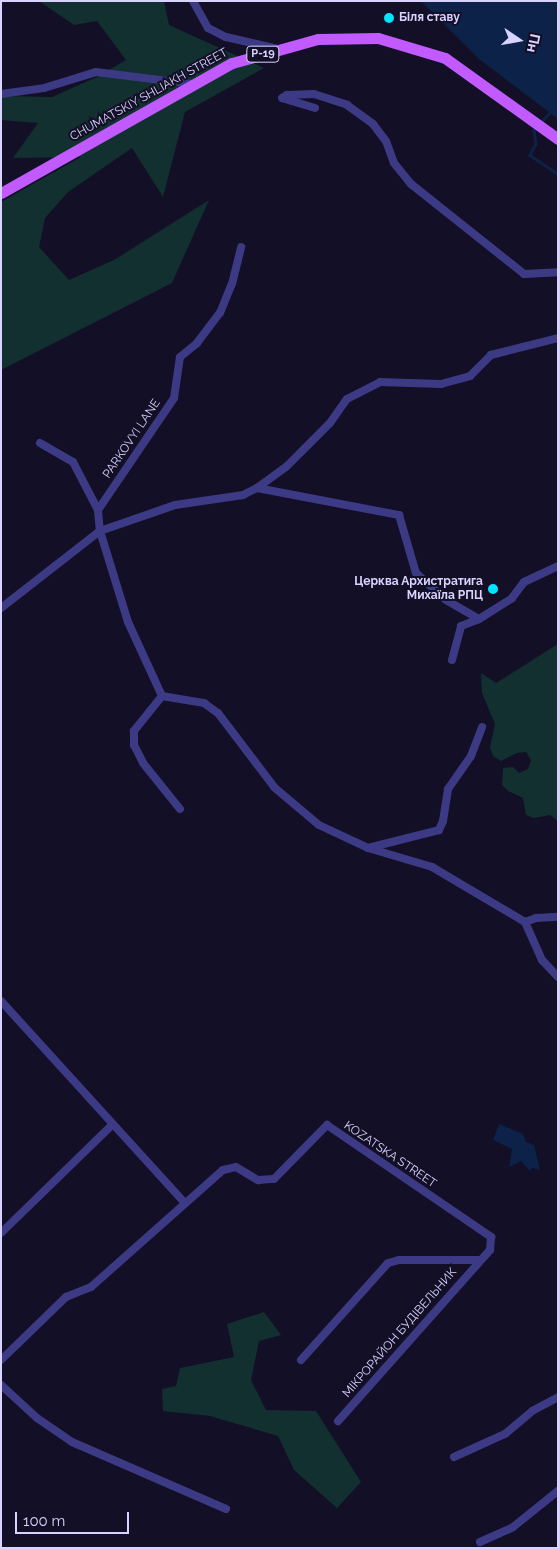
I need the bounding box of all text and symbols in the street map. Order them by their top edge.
place label: Біля ставу [399,11,460,25]
marker: Біля ставу [383,12,395,24]
north arrow [494,15,544,65]
text: Пн [524,32,543,54]
street label: CHUMATSKIY SHLIAKH STREET [68,45,230,145]
road number: Р-19 [246,46,280,62]
street label: PARKOVYI LANE [100,397,164,481]
place label: Церква Архистратига Михаїла РПЦ [354,575,483,603]
marker: Церква Архистратига Михаїла РПЦ [487,583,499,595]
street label: KOZATSKA STREET [341,1119,439,1191]
street label: МІКРОРАЙОН БУДІВЕЛЬНИК [340,1265,460,1401]
scale bar [18,1502,131,1534]
text: 100 m [23,1512,65,1530]

